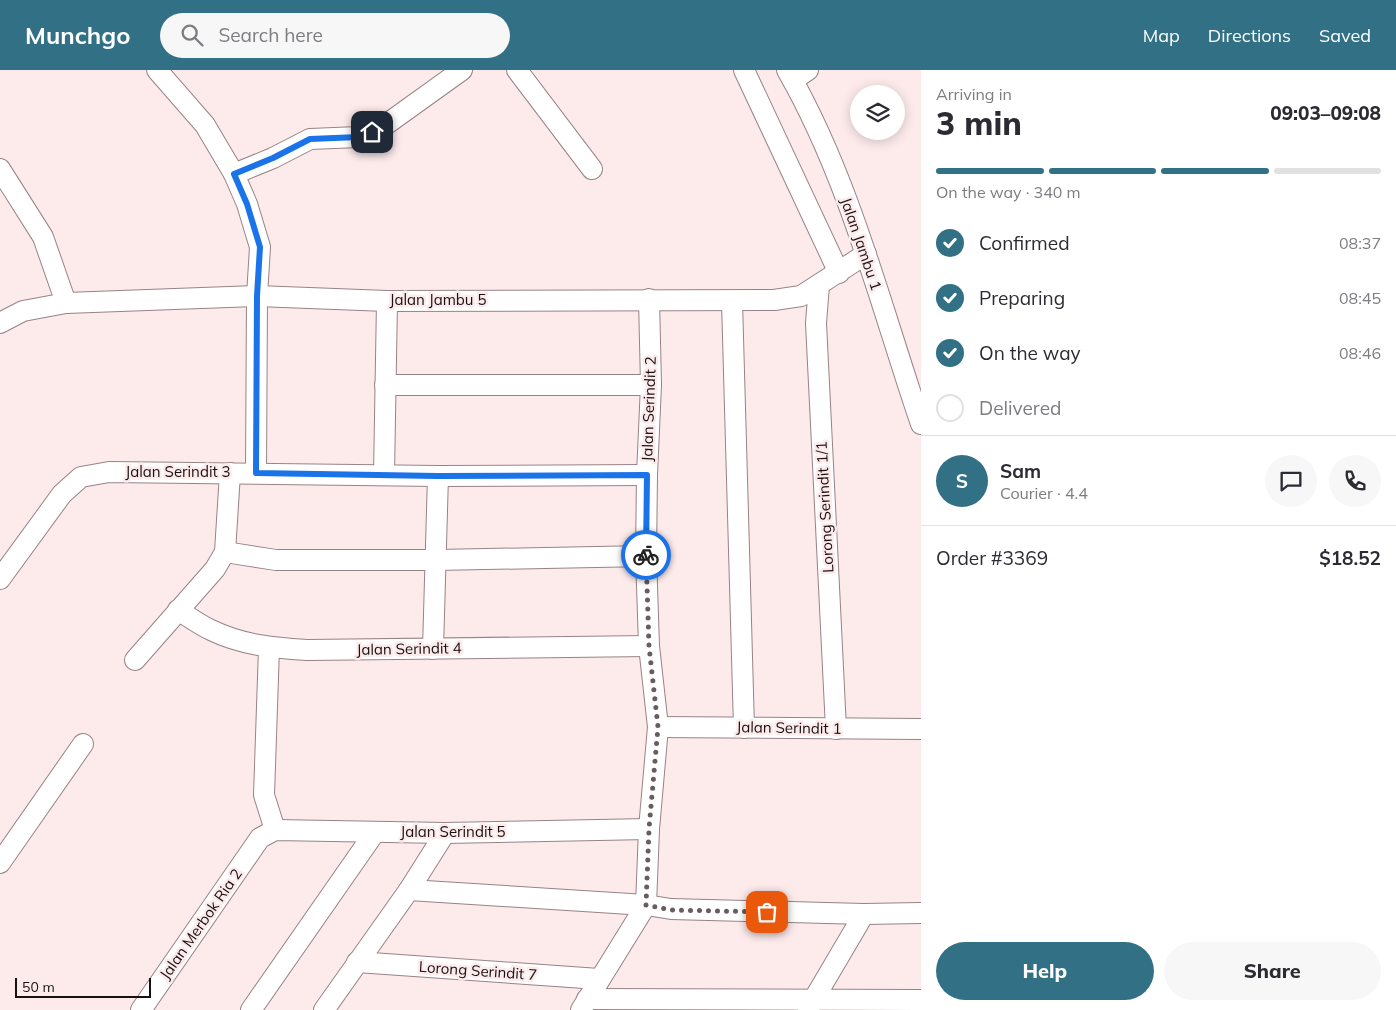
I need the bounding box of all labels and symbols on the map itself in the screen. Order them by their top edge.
pin [351,111,393,153]
street label: Jalan Jambu 1 [837,195,886,293]
street label: Jalan Jambu 5 [390,290,486,309]
street label: Jalan Serindit 2 [637,356,660,462]
street label: Lorong Serindit 1/1 [812,441,837,573]
street label: Jalan Serindit 3 [125,462,231,481]
courier [621,530,671,580]
street label: Jalan Serindit 4 [356,638,462,659]
street label: Jalan Serindit 1 [736,717,842,738]
street label: Jalan Serindit 5 [400,822,506,841]
street label: Jalan Merbok Ria 2 [155,865,246,983]
pin [746,891,788,933]
street label: Lorong Serindit 7 [418,957,538,984]
scale bar [15,975,151,998]

